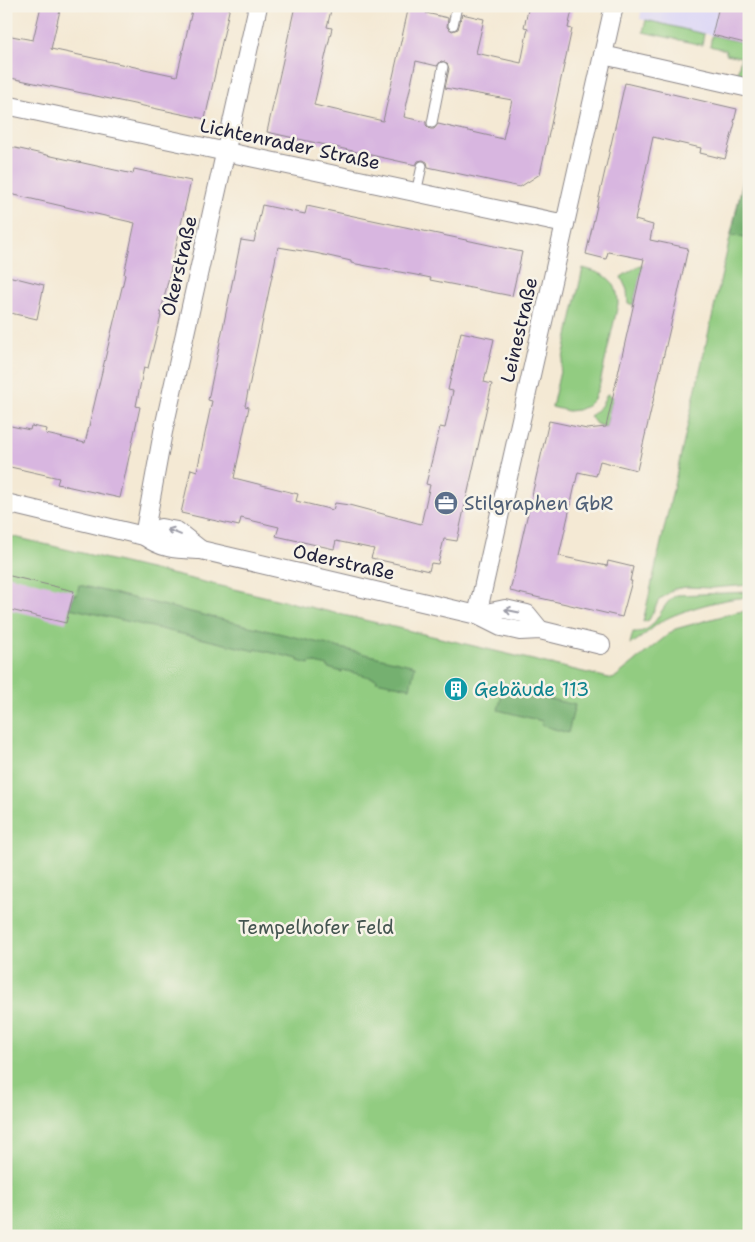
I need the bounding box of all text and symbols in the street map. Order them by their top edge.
street label: Lichtenrader Straße [197,113,383,175]
street label: Okerstraße [155,213,203,319]
street label: Leinestraße [495,275,543,385]
office icon: Stilgraphen GbR [433,490,459,516]
place label: Stilgraphen GbR [464,491,613,516]
one-way arrow [167,527,182,536]
street label: Oderstraße [291,538,397,586]
one-way arrow [505,605,521,615]
building icon: Gebäude 113 [443,676,469,702]
place label: Gebäude 113 [474,677,589,702]
park label: Tempelhofer Feld [238,915,394,940]

